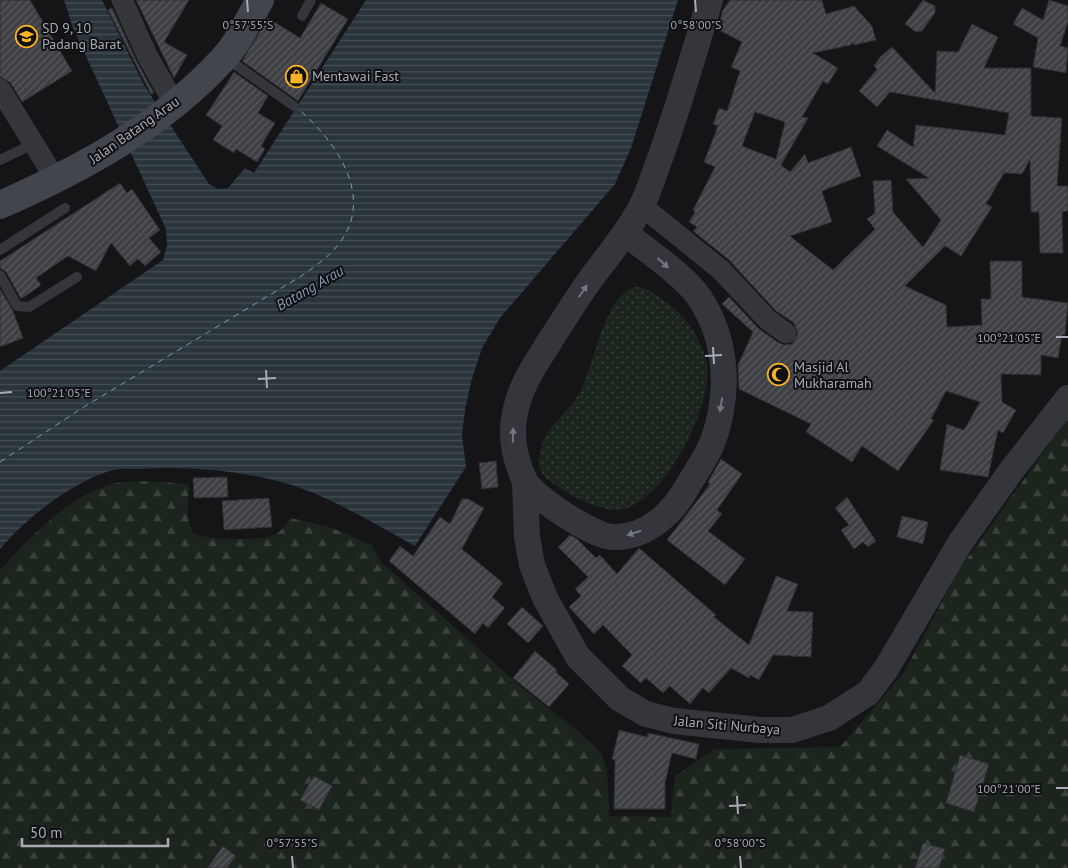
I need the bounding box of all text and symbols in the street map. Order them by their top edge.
text: 0°57'55"S [223,17,273,32]
text: 0°58'00"S [671,17,721,32]
place label: SD 9, 10 Padang Barat [42,19,121,53]
school or university icon: SD 9, 10 Padang Barat [14,24,38,48]
shop icon: Mentawai Fast [284,64,308,88]
place label: Mentawai Fast [312,67,399,85]
street label: Jalan Batang Arau [85,92,183,168]
one-way arrow [657,257,669,269]
water label: Batang Arau [273,260,347,314]
one-way arrow [578,284,587,298]
text: 100°21'05"E [977,330,1041,345]
place label: Masjid Al Mukharamah [794,358,872,392]
mosque icon: Masjid Al Mukharamah [766,363,790,387]
text: 100°21'05"E [27,385,91,400]
one-way arrow [717,397,725,413]
one-way arrow [510,427,518,443]
one-way arrow [626,529,641,537]
street label: Jalan Siti Nurbaya [672,711,781,739]
text: 100°21'00"E [977,781,1041,796]
scale bar [22,816,169,848]
text: 50 m [30,823,63,842]
text: 0°57'55"S [267,835,317,850]
text: 0°58'00"S [715,835,765,850]

